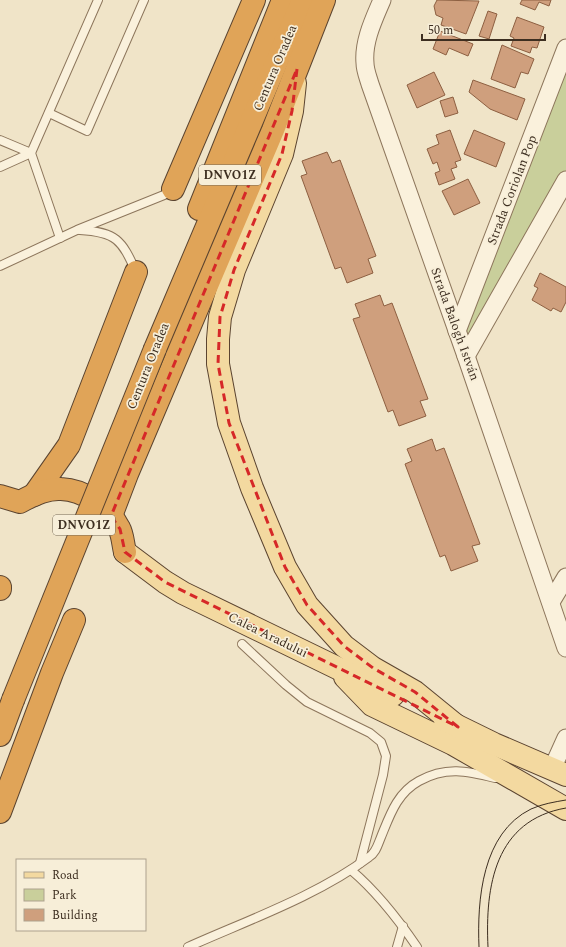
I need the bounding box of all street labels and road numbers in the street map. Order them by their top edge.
street label: Centura Oradea [248,21,302,114]
street label: Strada Coriolan Pop [482,132,542,248]
road number: DNVO1Z [199,165,261,185]
street label: Strada Balogh István [425,265,485,384]
street label: Centura Oradea [121,319,175,412]
road number: DNVO1Z [53,515,115,535]
street label: Calea Aradului [225,607,311,663]

